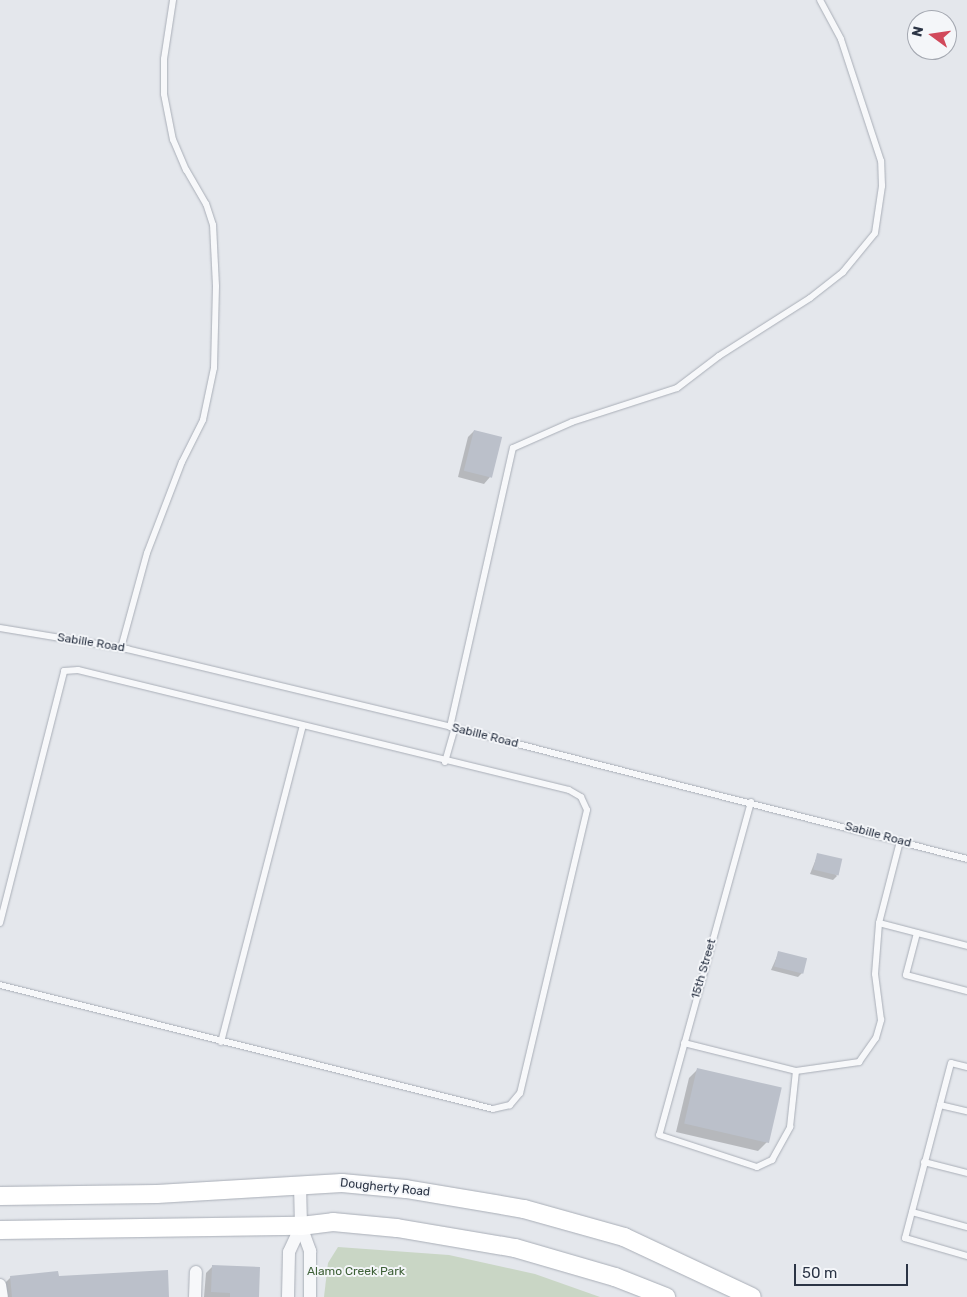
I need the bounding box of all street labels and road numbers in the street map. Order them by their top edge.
street label: Sabille Road [56,631,126,655]
street label: Sabille Road [450,721,520,751]
street label: Sabille Road [843,819,913,851]
street label: 15th Street [689,937,719,1001]
street label: Dougherty Road [339,1176,431,1200]

